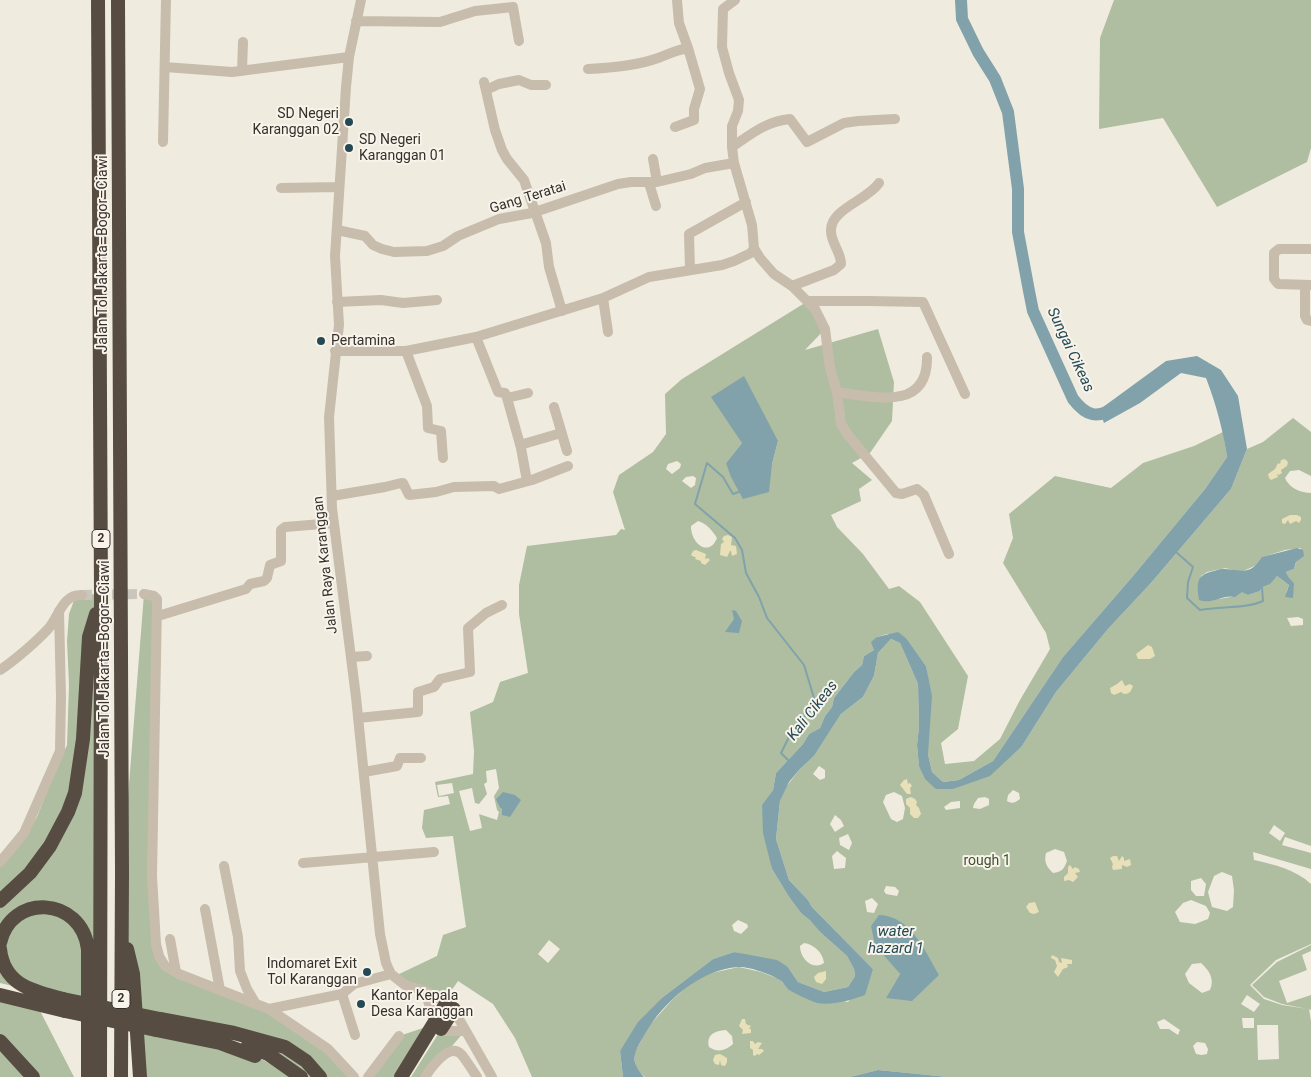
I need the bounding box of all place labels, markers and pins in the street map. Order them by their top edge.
place label: SD Negeri Karanggan 02 [253,106,339,138]
marker: SD Negeri Karanggan 02 [343,116,355,128]
place label: SD Negeri Karanggan 01 [359,132,445,164]
marker: SD Negeri Karanggan 01 [343,142,355,154]
place label: Pertamina [331,333,395,349]
marker: Pertamina [315,335,327,347]
place label: Indomaret Exit Tol Karanggan [267,956,357,989]
marker: Indomaret Exit Tol Karanggan [361,966,373,978]
place label: Kantor Kepala Desa Karanggan [371,988,473,1020]
marker: Kantor Kepala Desa Karanggan [355,998,367,1010]

